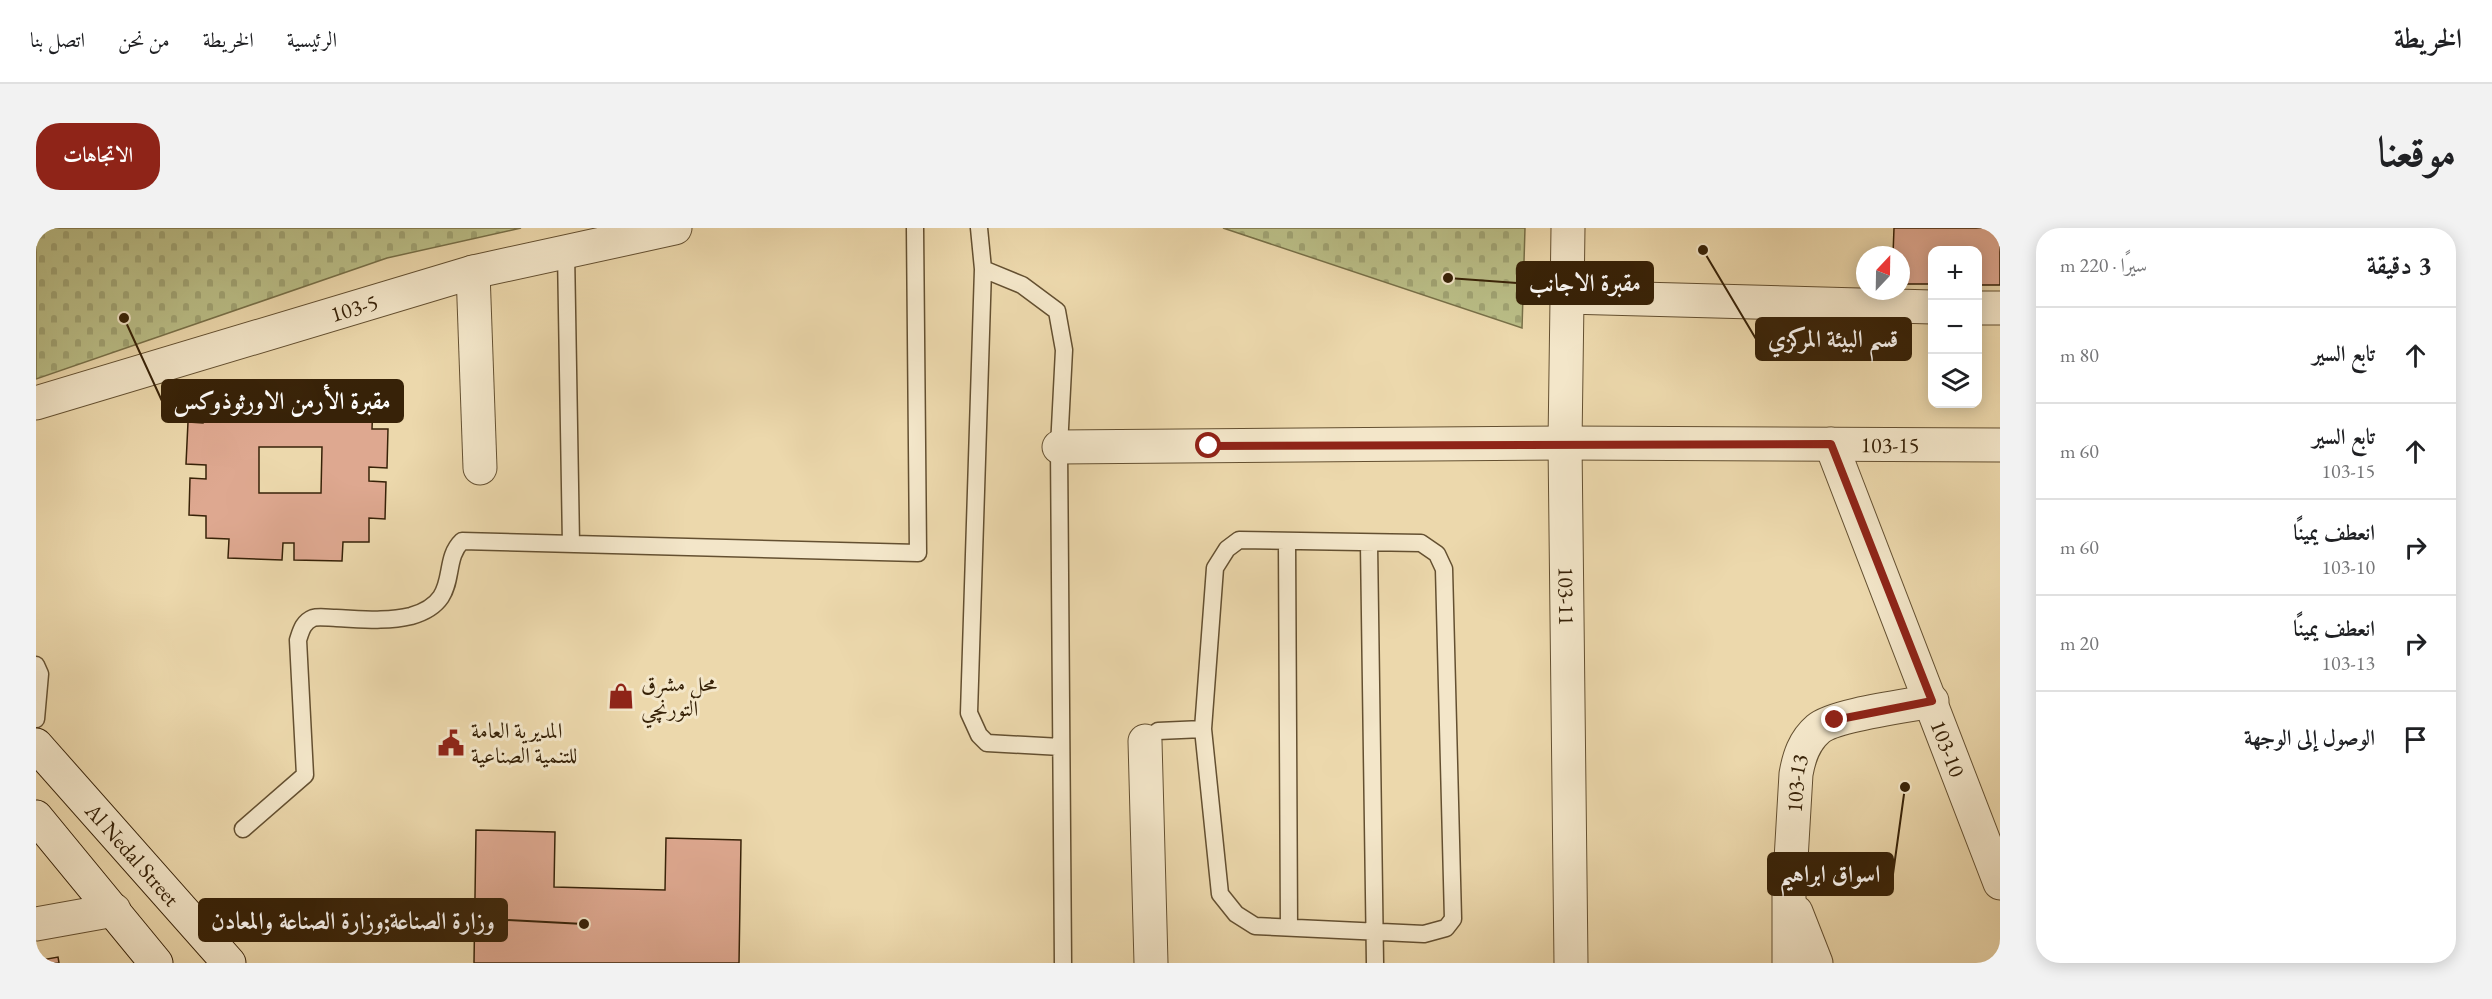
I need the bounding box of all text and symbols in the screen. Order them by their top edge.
text: الخريطة [2394,20,2462,56]
text: اتصل بنا [30,26,85,53]
text: من نحن [118,26,170,53]
text: الخريطة [203,26,254,53]
text: الرئيسية [287,26,337,53]
button: الاتجاهات [36,123,160,190]
text: موقعنا [2378,124,2456,179]
north arrow [1856,246,1910,300]
map controls [1928,246,1982,408]
button: + [1928,246,1982,300]
text: 3 دقيقة [2367,248,2432,282]
text: سيرًا · 220 m [2060,252,2147,278]
callout: مقبرة الاجانب [1517,262,1653,304]
text: مقبرة الاجانب [1529,267,1641,298]
street label: 103-5 [327,287,381,329]
button: − [1928,300,1982,354]
callout: قسم البيئة المركزي [1756,318,1911,360]
text: قسم البيئة المركزي [1768,323,1898,363]
text: تابع السير [2312,339,2375,368]
icon: ahead [2399,339,2432,372]
text: 80 m [2060,342,2099,368]
button: layers [1928,354,1982,408]
callout: مقبرة الأرمن الاورثوذوكس [162,380,403,422]
text: مقبرة الأرمن الاورثوذوكس [173,383,391,417]
text: تابع السير [2312,422,2375,451]
street label: 103-15 [1860,430,1919,460]
route start [1195,432,1221,458]
icon: ahead [2399,435,2432,468]
text: 60 m [2060,438,2099,464]
text: 103-15 [2322,458,2375,484]
text: انعطف يمينًا [2293,518,2375,547]
icon: right [2399,531,2432,564]
text: 60 m [2060,534,2099,560]
text: 103-10 [2322,554,2375,580]
street label: 103-11 [1551,566,1581,626]
text: انعطف يمينًا [2293,614,2375,643]
icon: right [2399,627,2432,660]
text: 20 m [2060,630,2099,656]
text: 103-13 [2322,650,2375,676]
place label: محل مشرق التورنچي [641,669,718,729]
shop icon: محل مشرق التورنچي [606,681,636,711]
route end [1821,706,1847,732]
place label: المديرية العامة للتنمية الصناعية [471,716,577,770]
street label: 103-10 [1924,716,1972,781]
text: الوصول إلى الوجهة [2244,723,2375,752]
icon: arrive [2399,723,2432,756]
public building icon: المديرية العامة للتنمية الصناعية [436,728,466,758]
street label: 103-13 [1780,750,1815,813]
street label: Al Nedal Street [78,796,186,913]
callout: اسواق ابراهيم [1768,853,1893,895]
text: اسواق ابراهيم [1780,858,1880,898]
callout: وزارة الصناعة;وزارة الصناعة والمعادن [199,899,507,941]
text: وزارة الصناعة;وزارة الصناعة والمعادن [211,905,495,936]

